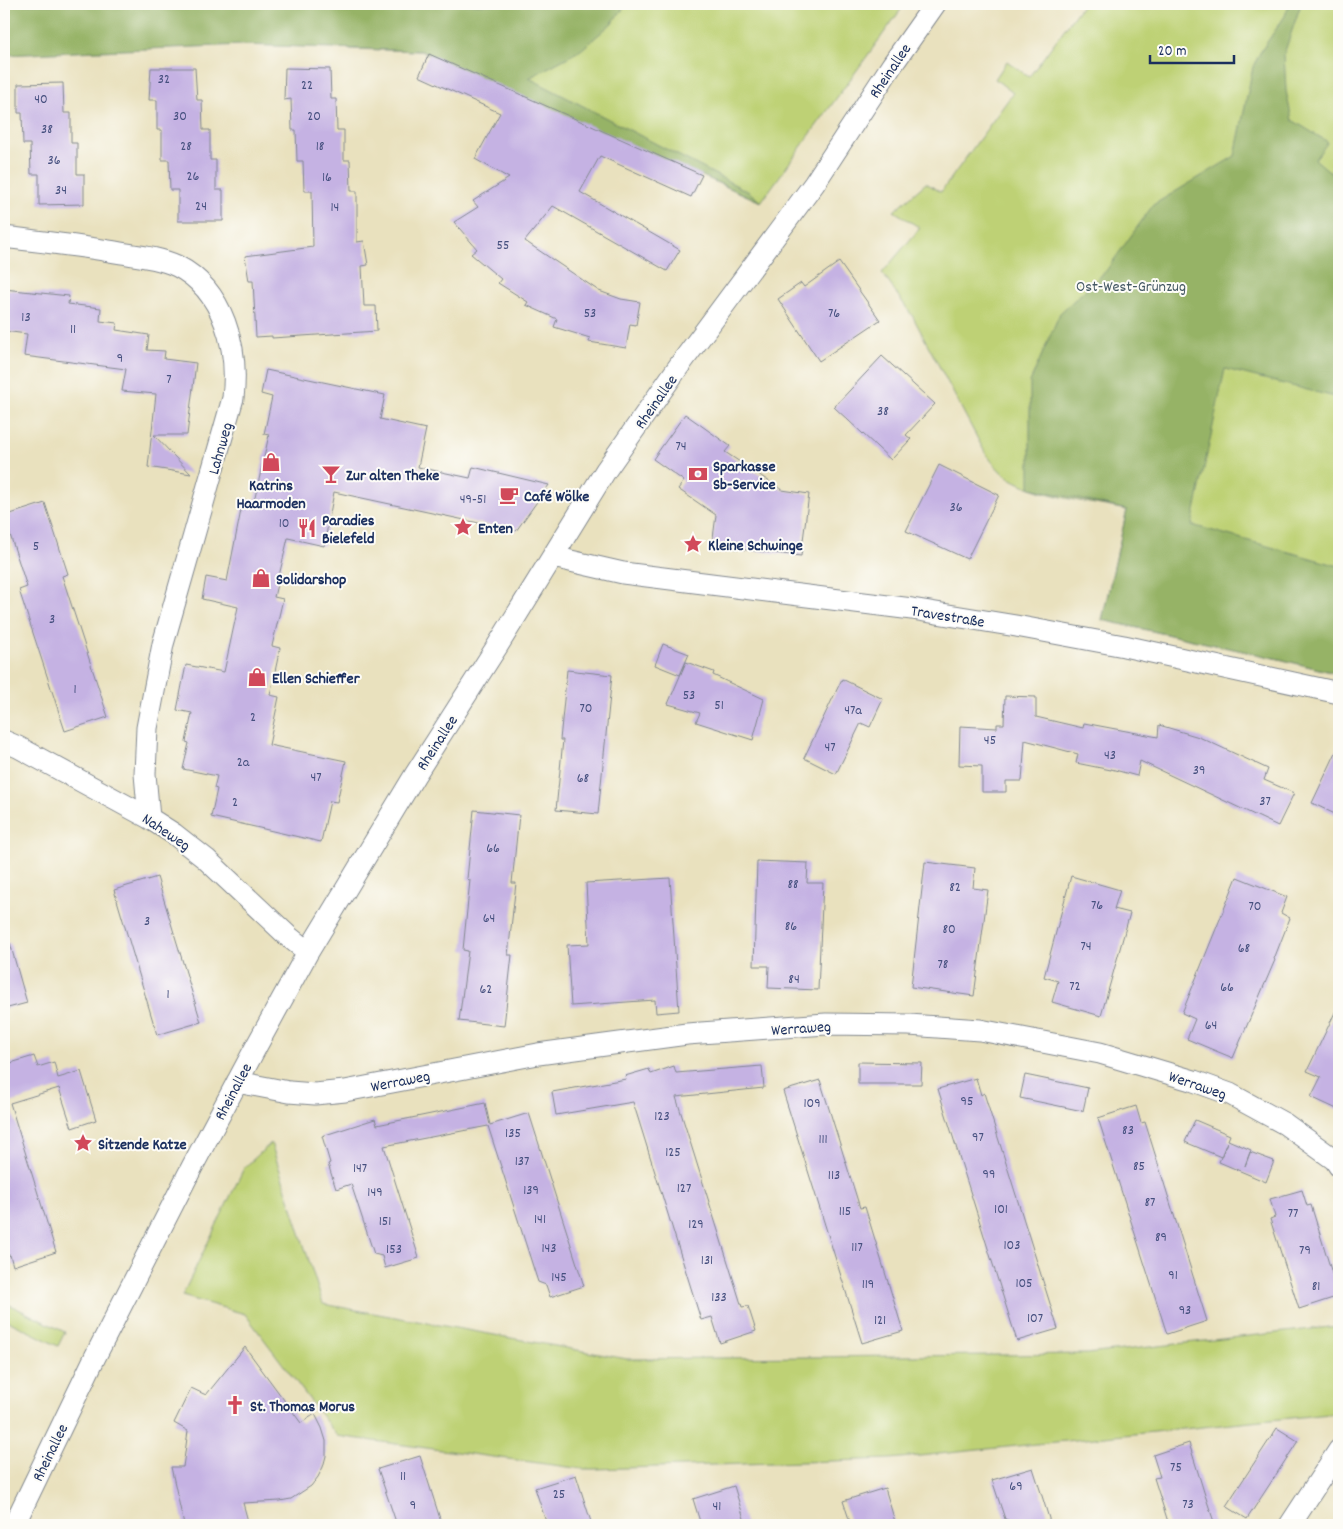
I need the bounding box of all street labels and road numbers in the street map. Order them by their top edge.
street label: Rheinallee [864,39,918,103]
street label: Rheinallee [630,371,684,434]
street label: Lahnweg [203,420,240,477]
street label: Travestraße [909,600,986,635]
street label: Rheinallee [412,711,465,775]
street label: Naheweg [137,808,194,858]
street label: Werraweg [770,1016,832,1043]
street label: Rheinallee [210,1060,259,1125]
street label: Werraweg [369,1065,432,1099]
street label: Werraweg [1165,1066,1229,1107]
street label: Rheinallee [27,1420,75,1486]

